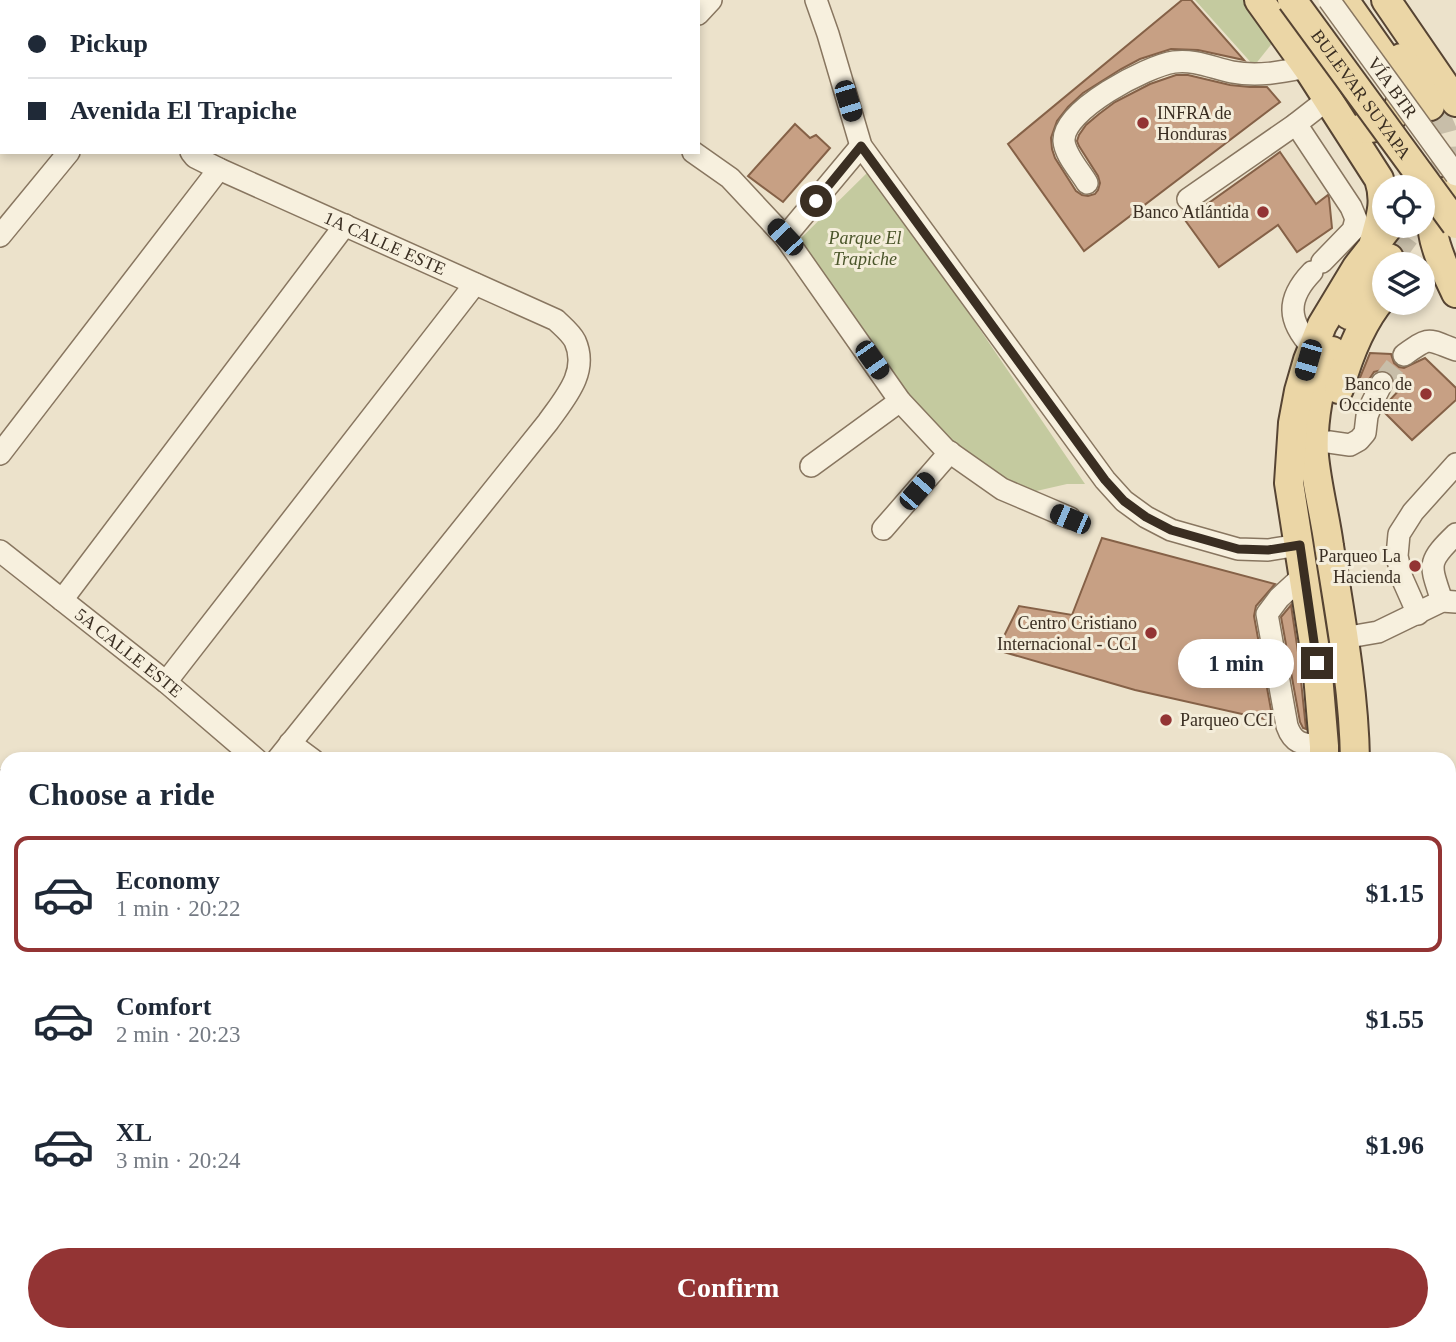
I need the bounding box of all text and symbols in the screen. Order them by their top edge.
street label: BULEVAR SUYAPA [1307,26,1415,163]
text: Pickup [70,29,148,58]
street label: VÍA BTR [1364,53,1421,122]
car [832,78,865,124]
text: Avenida El Trapiche [70,96,297,125]
place label: INFRA de Honduras [1157,103,1232,144]
marker: INFRA de Honduras [1135,115,1151,131]
map controls [1372,175,1435,315]
button: locate [1372,175,1435,238]
route start [800,185,832,217]
place label: Banco Atlántida [1133,202,1249,222]
marker: Banco Atlántida [1255,204,1271,220]
street label: 1A CALLE ESTE [321,207,449,279]
car [763,214,808,260]
park label: Parque El Trapiche [828,228,901,269]
button: layers [1372,252,1435,315]
car [852,337,893,383]
car [1293,337,1324,383]
place label: Banco de Occidente [1339,374,1412,415]
marker: Banco de Occidente [1418,386,1434,402]
car [896,468,939,514]
car [1047,501,1094,537]
place label: Parqueo La Hacienda [1319,546,1401,587]
marker: Parqueo La Hacienda [1407,558,1423,574]
street label: 5A CALLE ESTE [71,604,186,701]
place label: Centro Cristiano Internacional - CCI [997,613,1137,654]
marker: Centro Cristiano Internacional - CCI [1143,625,1159,641]
callout: 1 min [1177,638,1292,688]
route end [1301,647,1333,679]
text: 1 min [1208,651,1264,676]
place label: Parqueo CCI [1180,710,1274,730]
marker: Parqueo CCI [1158,712,1174,728]
text: Choose a ride [28,776,215,812]
icon: car [32,863,95,926]
text: Economy [116,866,220,895]
text: $1.15 [1366,879,1424,908]
text: 1 min · 20:22 [116,896,241,921]
icon: car [32,989,95,1052]
text: Comfort [116,992,211,1021]
text: $1.55 [1366,1005,1424,1034]
text: 2 min · 20:23 [116,1022,241,1047]
icon: car [32,1115,95,1178]
text: XL [116,1118,152,1147]
text: $1.96 [1366,1131,1424,1160]
text: 3 min · 20:24 [116,1148,241,1173]
button: Confirm [28,1248,1428,1328]

